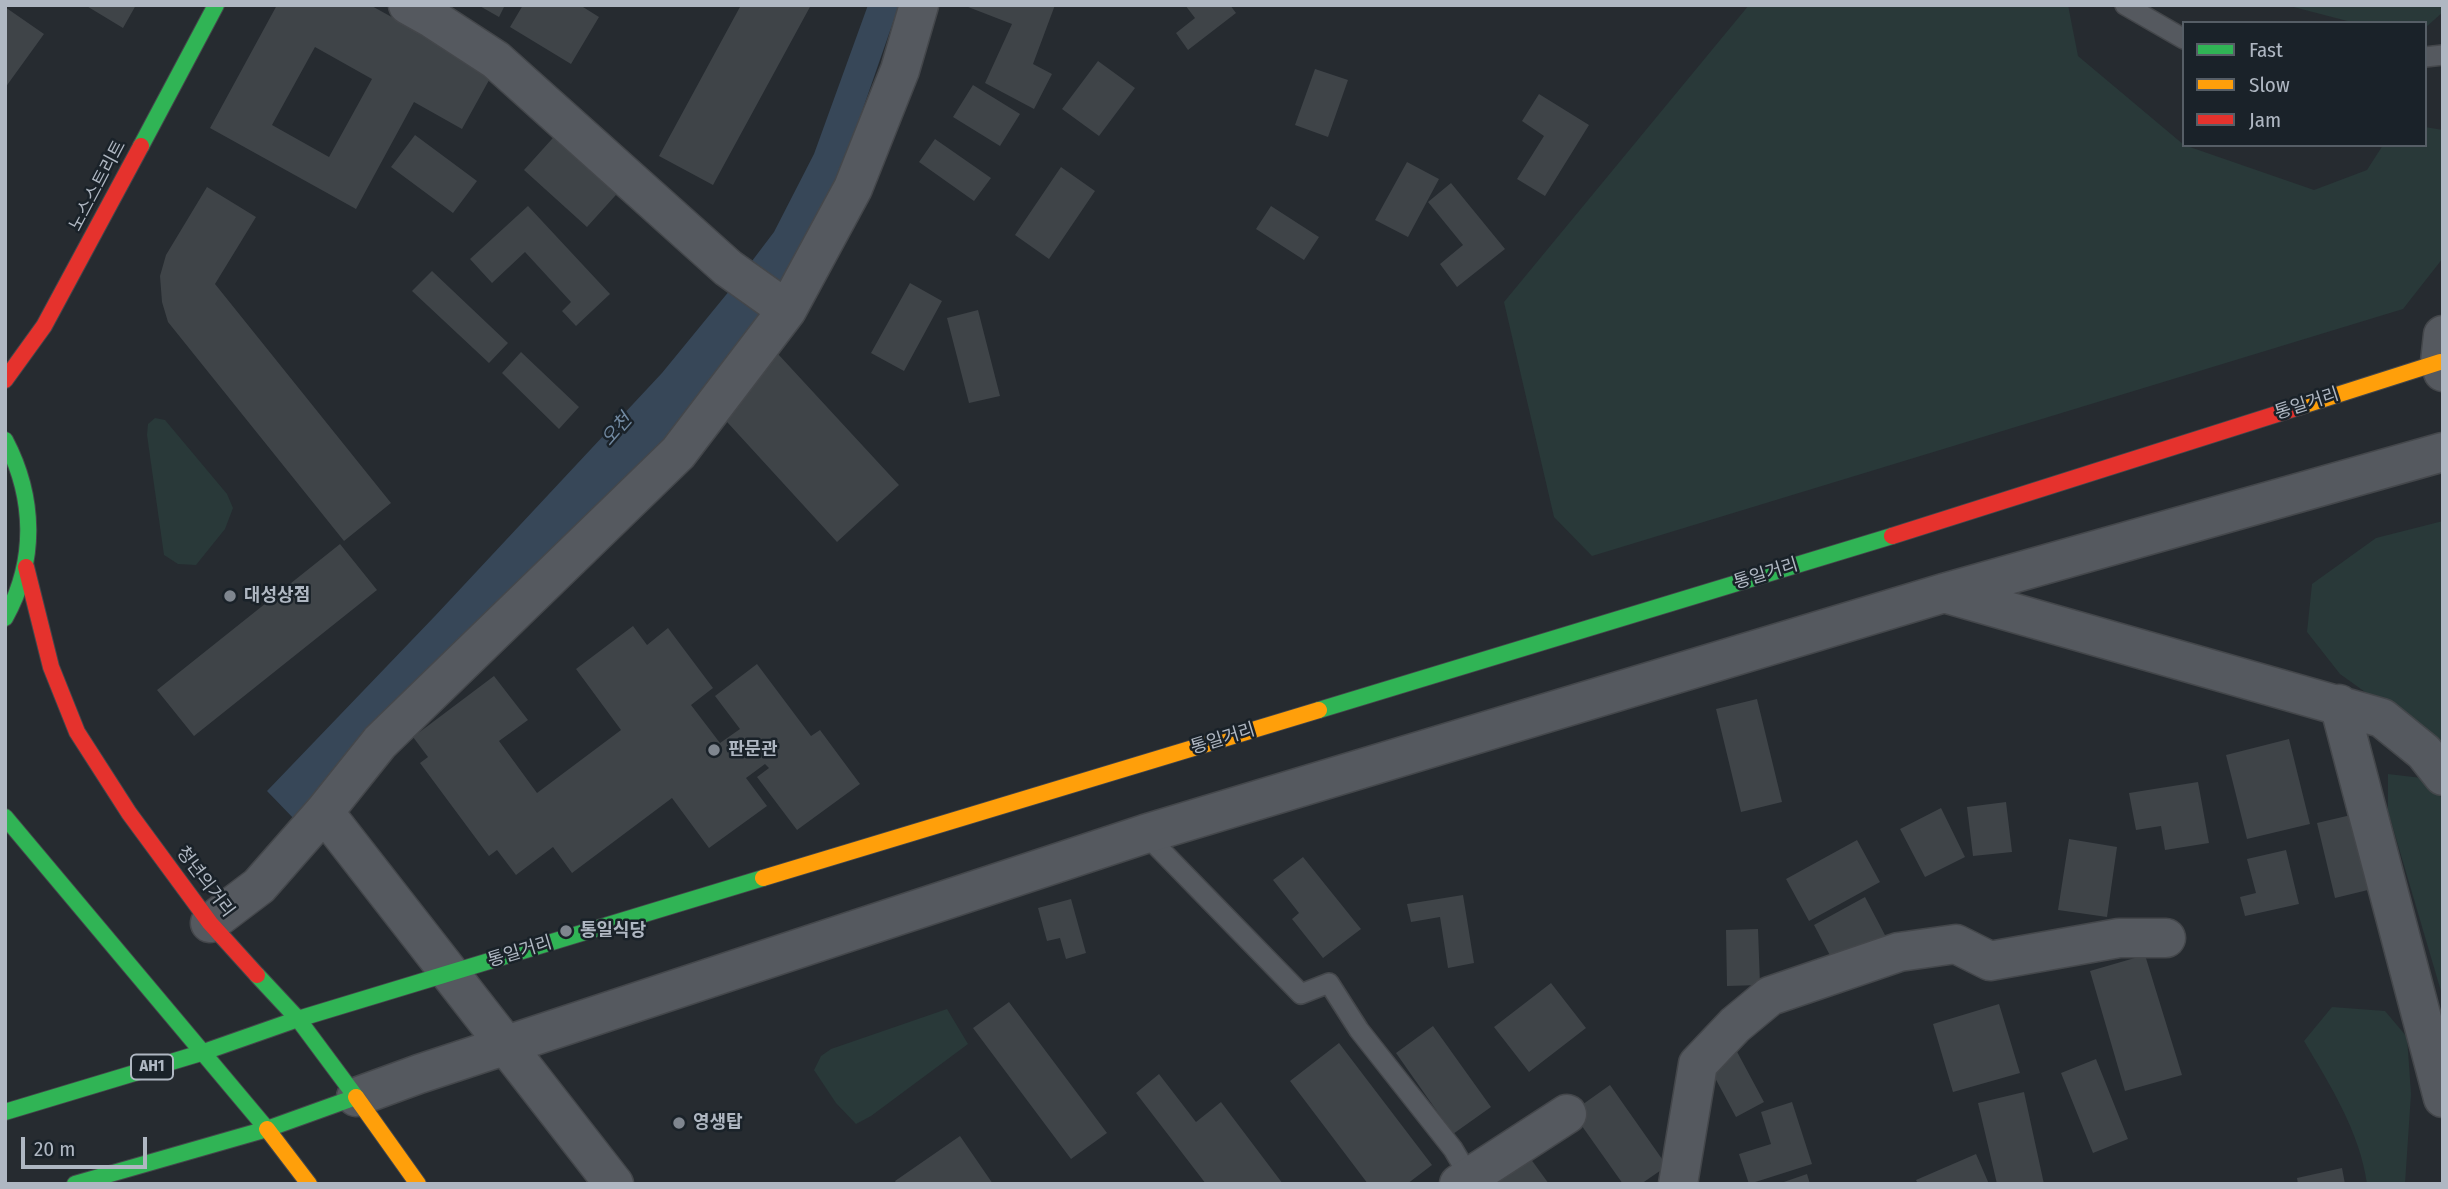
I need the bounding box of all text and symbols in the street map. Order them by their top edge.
legend [2182,21,2427,147]
text: Fast [2249,37,2283,63]
text: Slow [2249,72,2290,98]
text: Jam [2249,107,2281,133]
street label: 노스스트리트 [65,137,131,235]
street label: 통일거리 [2272,383,2342,425]
water label: 오천 [597,409,637,451]
street label: 통일거리 [1731,554,1801,594]
place label: 대성상점 [244,585,310,607]
marker: 대성상점 [222,588,238,604]
street label: 통일거리 [1188,719,1258,759]
place label: 판문관 [728,739,778,761]
marker: 판문관 [706,742,722,758]
street label: 청년의거리 [171,842,239,922]
place label: 통일식당 [580,920,646,942]
marker: 통일식당 [558,923,574,939]
street label: 통일거리 [485,932,555,972]
road number: AH1 [131,1054,173,1079]
place label: 영생탑 [693,1112,743,1134]
marker: 영생탑 [671,1115,687,1131]
scale bar [24,1122,150,1166]
text: 20 m [34,1136,75,1162]

